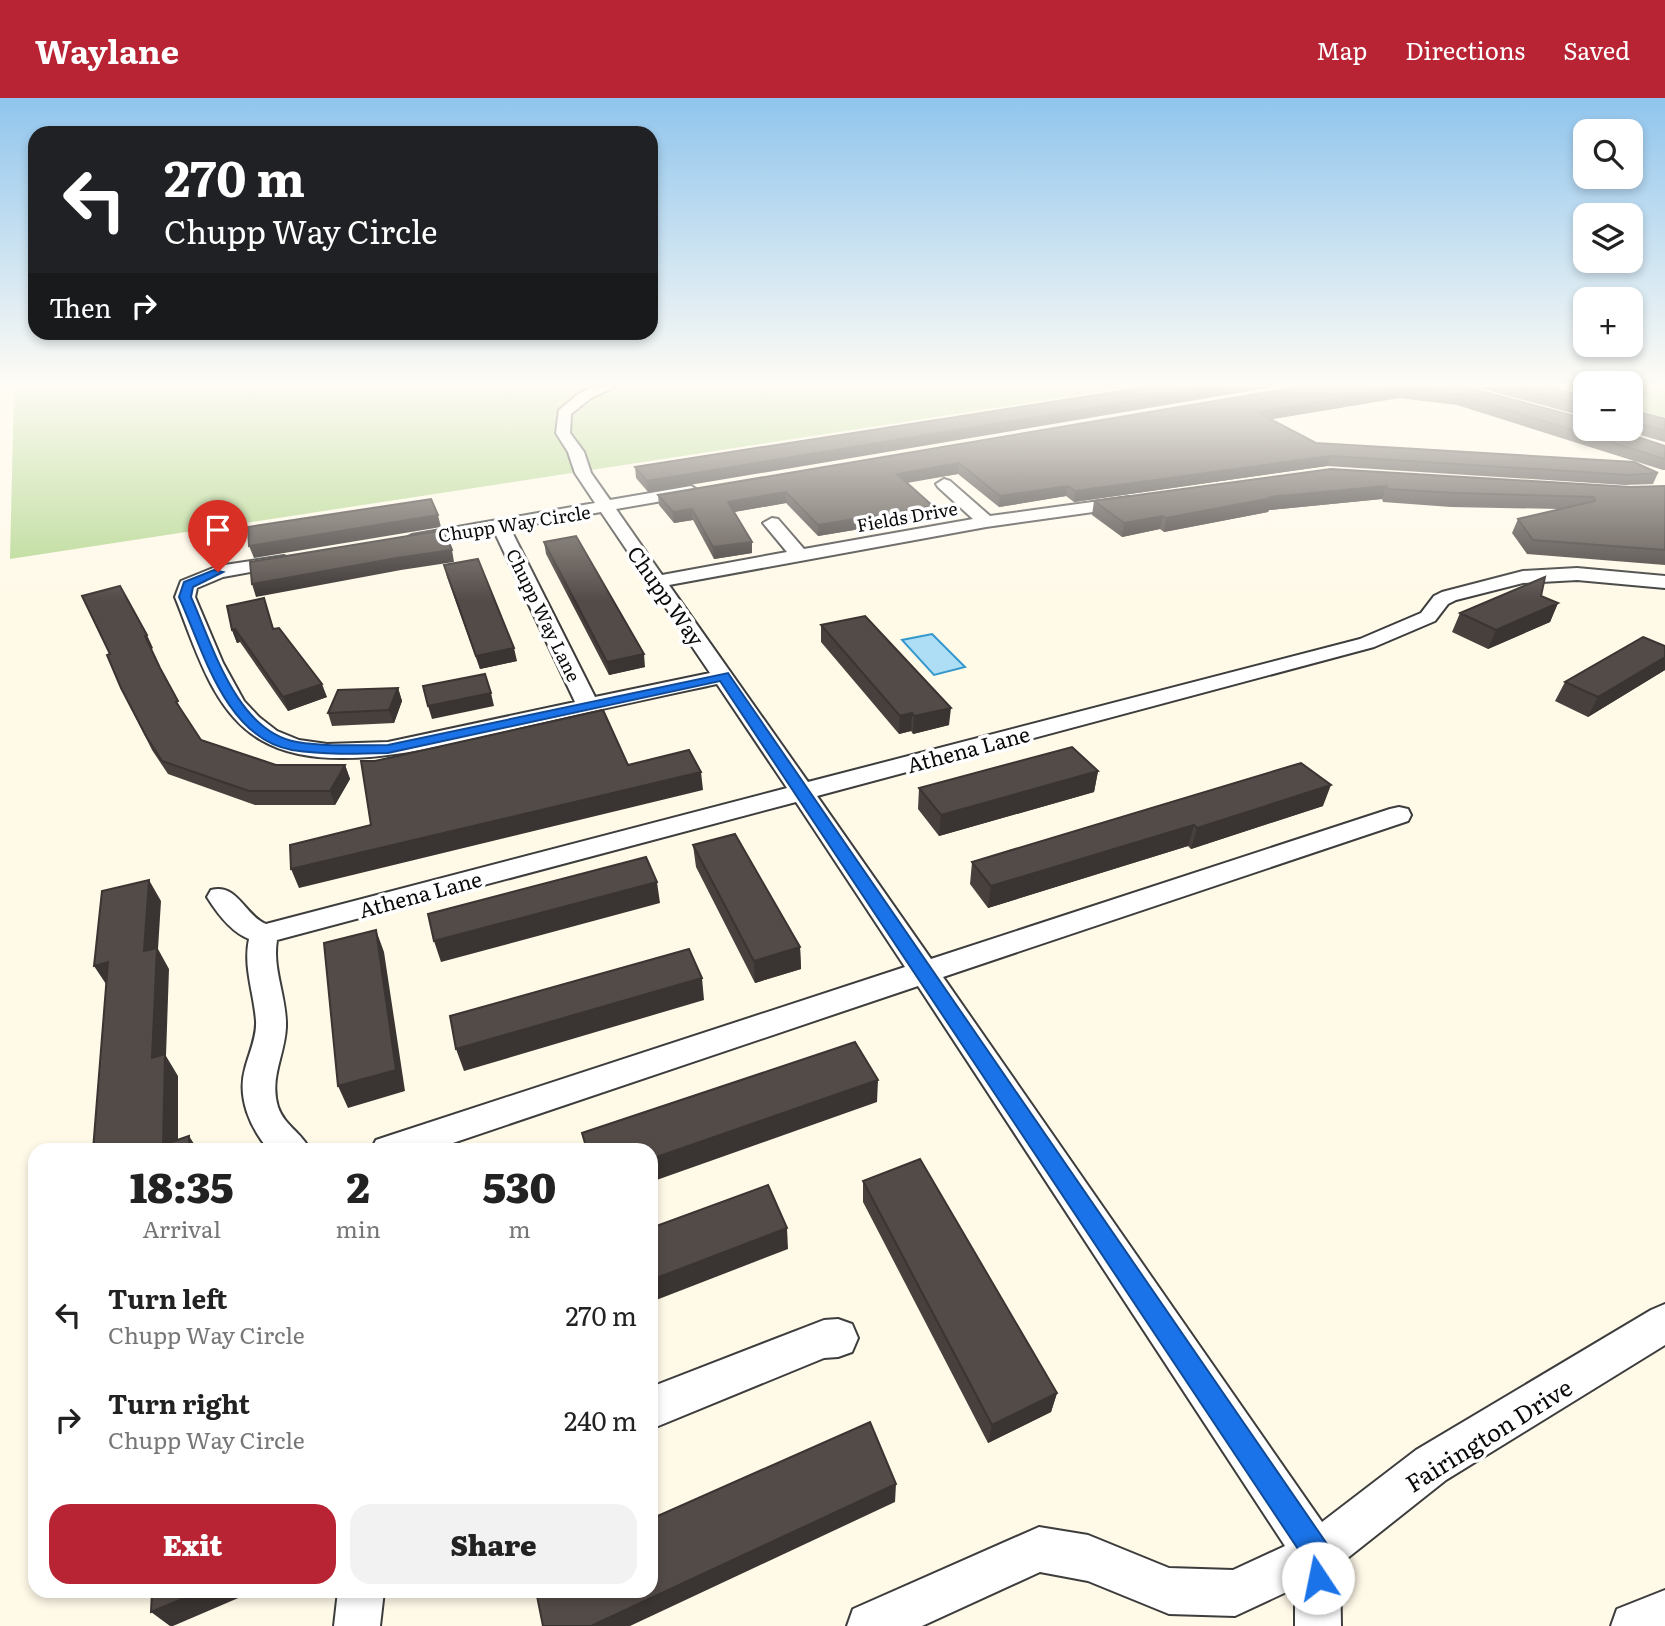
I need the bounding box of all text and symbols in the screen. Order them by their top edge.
text: Waylane [35,25,179,74]
text: Map [1316,32,1367,67]
text: Directions [1405,32,1525,67]
text: Saved [1563,32,1630,67]
map controls [1573,119,1643,441]
button: search [1573,119,1643,189]
text: 270 m [164,139,305,212]
icon: left [49,154,140,245]
button: layers [1573,203,1643,273]
text: Chupp Way Circle [164,206,438,254]
text: Then [49,287,111,326]
icon: right [125,287,163,325]
button: + [1573,287,1643,357]
button: − [1573,371,1643,441]
street label: Fields Drive [854,494,960,538]
street label: Chupp Way Circle [436,498,592,548]
pin [188,500,248,572]
icon: arrive [199,511,237,549]
street label: Chupp Way [621,539,713,652]
street label: Chupp Way Lane [500,544,588,686]
street label: Athena Lane [903,717,1033,779]
street label: Athena Lane [355,862,485,924]
text: 18:35 [130,1154,234,1216]
text: 2 [347,1154,370,1216]
text: 530 [483,1154,556,1216]
text: Arrival [143,1211,221,1245]
text: min [336,1211,381,1245]
text: m [508,1211,531,1245]
text: Turn left [108,1278,227,1317]
text: 270 m [565,1295,637,1334]
icon: left [49,1296,87,1334]
text: Chupp Way Circle [108,1317,305,1351]
street label: Fairington Drive [1398,1369,1578,1499]
text: Turn right [108,1383,250,1422]
text: 240 m [564,1400,637,1439]
icon: right [49,1401,87,1439]
text: Chupp Way Circle [108,1422,305,1456]
button: Exit [49,1504,336,1584]
button: Share [350,1504,637,1584]
position arrow [1281,1541,1355,1615]

